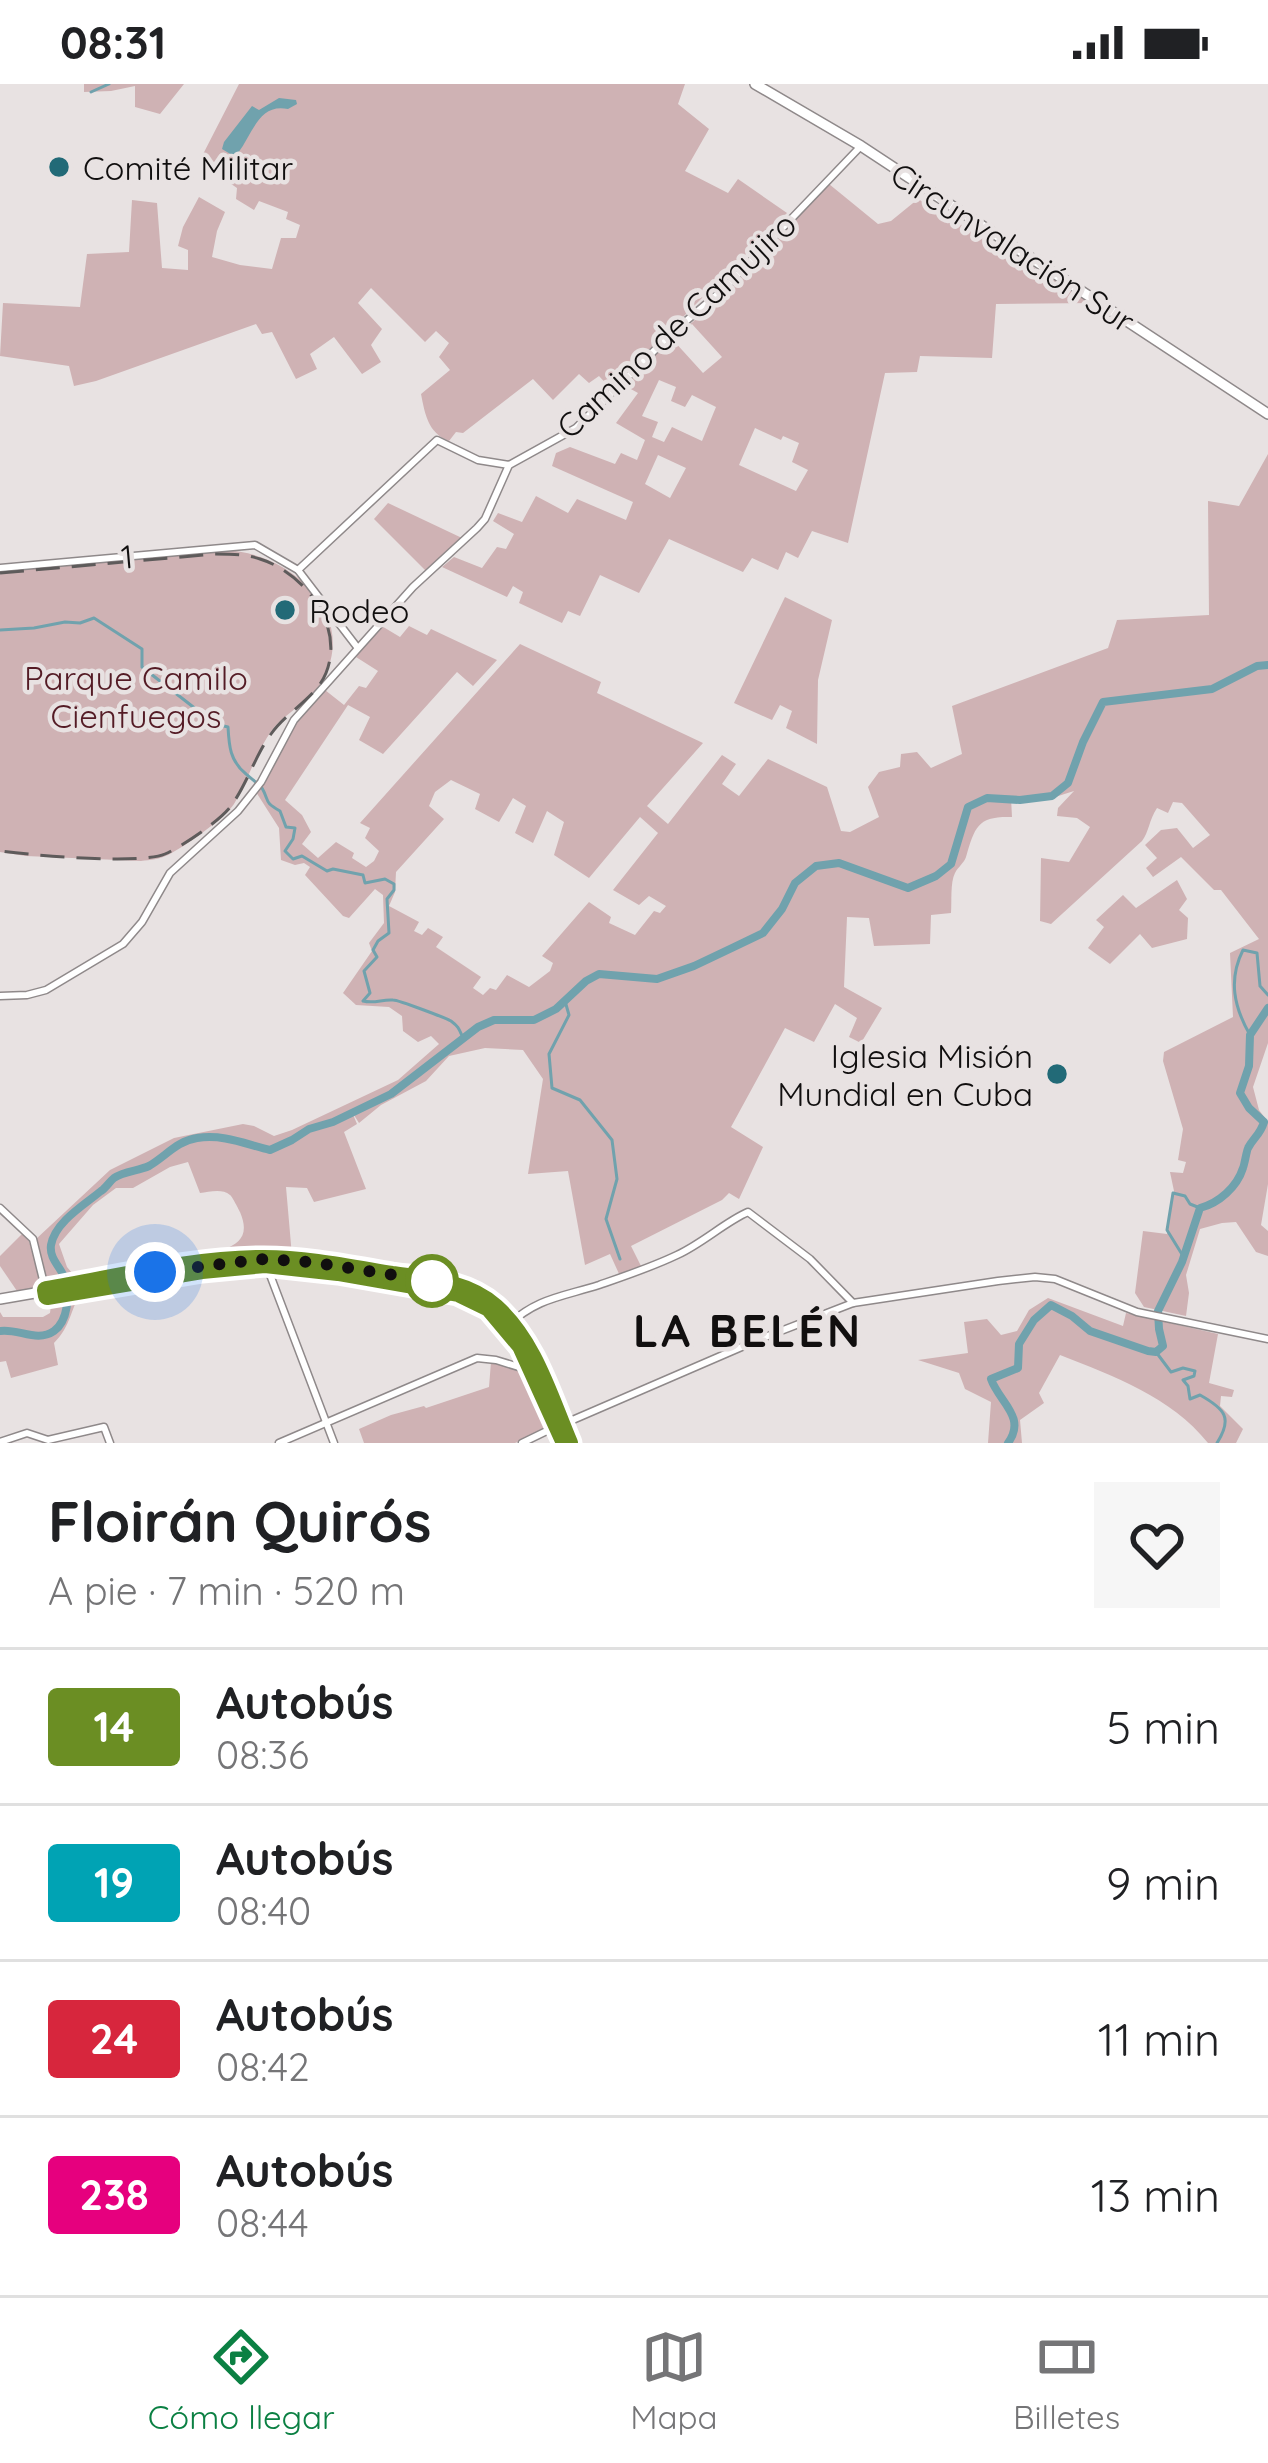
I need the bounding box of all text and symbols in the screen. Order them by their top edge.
text: 08:31 [60,14,166,70]
place label: Comité Militar [83,147,294,188]
street label: Circunvalación Sur [883,153,1143,341]
marker: Comité Militar [46,154,72,180]
street label: Camino de Camujiro [548,203,804,447]
street label: 1 [119,535,135,577]
place label: Rodeo [309,590,409,631]
marker: Rodeo [272,597,298,623]
park label: Parque Camilo Cienfuegos [24,657,248,736]
place label: Iglesia Misión Mundial en Cuba [777,1035,1033,1114]
marker: Iglesia Misión Mundial en Cuba [1044,1061,1070,1087]
your location [125,1242,185,1302]
unlabelled marker [407,1256,457,1306]
district label: LA BELÉN [633,1302,863,1358]
button: heart [1094,1482,1220,1608]
text: Floirán Quirós [48,1485,431,1556]
text: A pie · 7 min · 520 m [48,1566,405,1615]
text: Autobús [216,1674,393,1730]
text: 5 min [1107,1699,1220,1755]
text: 14 [93,1700,135,1753]
text: 08:36 [216,1730,309,1779]
text: Autobús [216,1830,393,1886]
text: 9 min [1106,1855,1220,1911]
text: 19 [94,1856,134,1909]
text: 08:40 [216,1886,311,1935]
text: Autobús [216,1986,393,2042]
text: 11 min [1098,2011,1220,2067]
text: 24 [90,2012,138,2065]
text: 08:42 [216,2042,310,2091]
text: Autobús [216,2142,393,2198]
text: 13 min [1091,2167,1220,2223]
text: 238 [79,2168,149,2221]
text: 08:44 [216,2198,309,2247]
tab: Cómo llegar [148,2324,335,2437]
tab: Mapa [630,2324,718,2437]
tab: Billetes [1013,2324,1120,2437]

